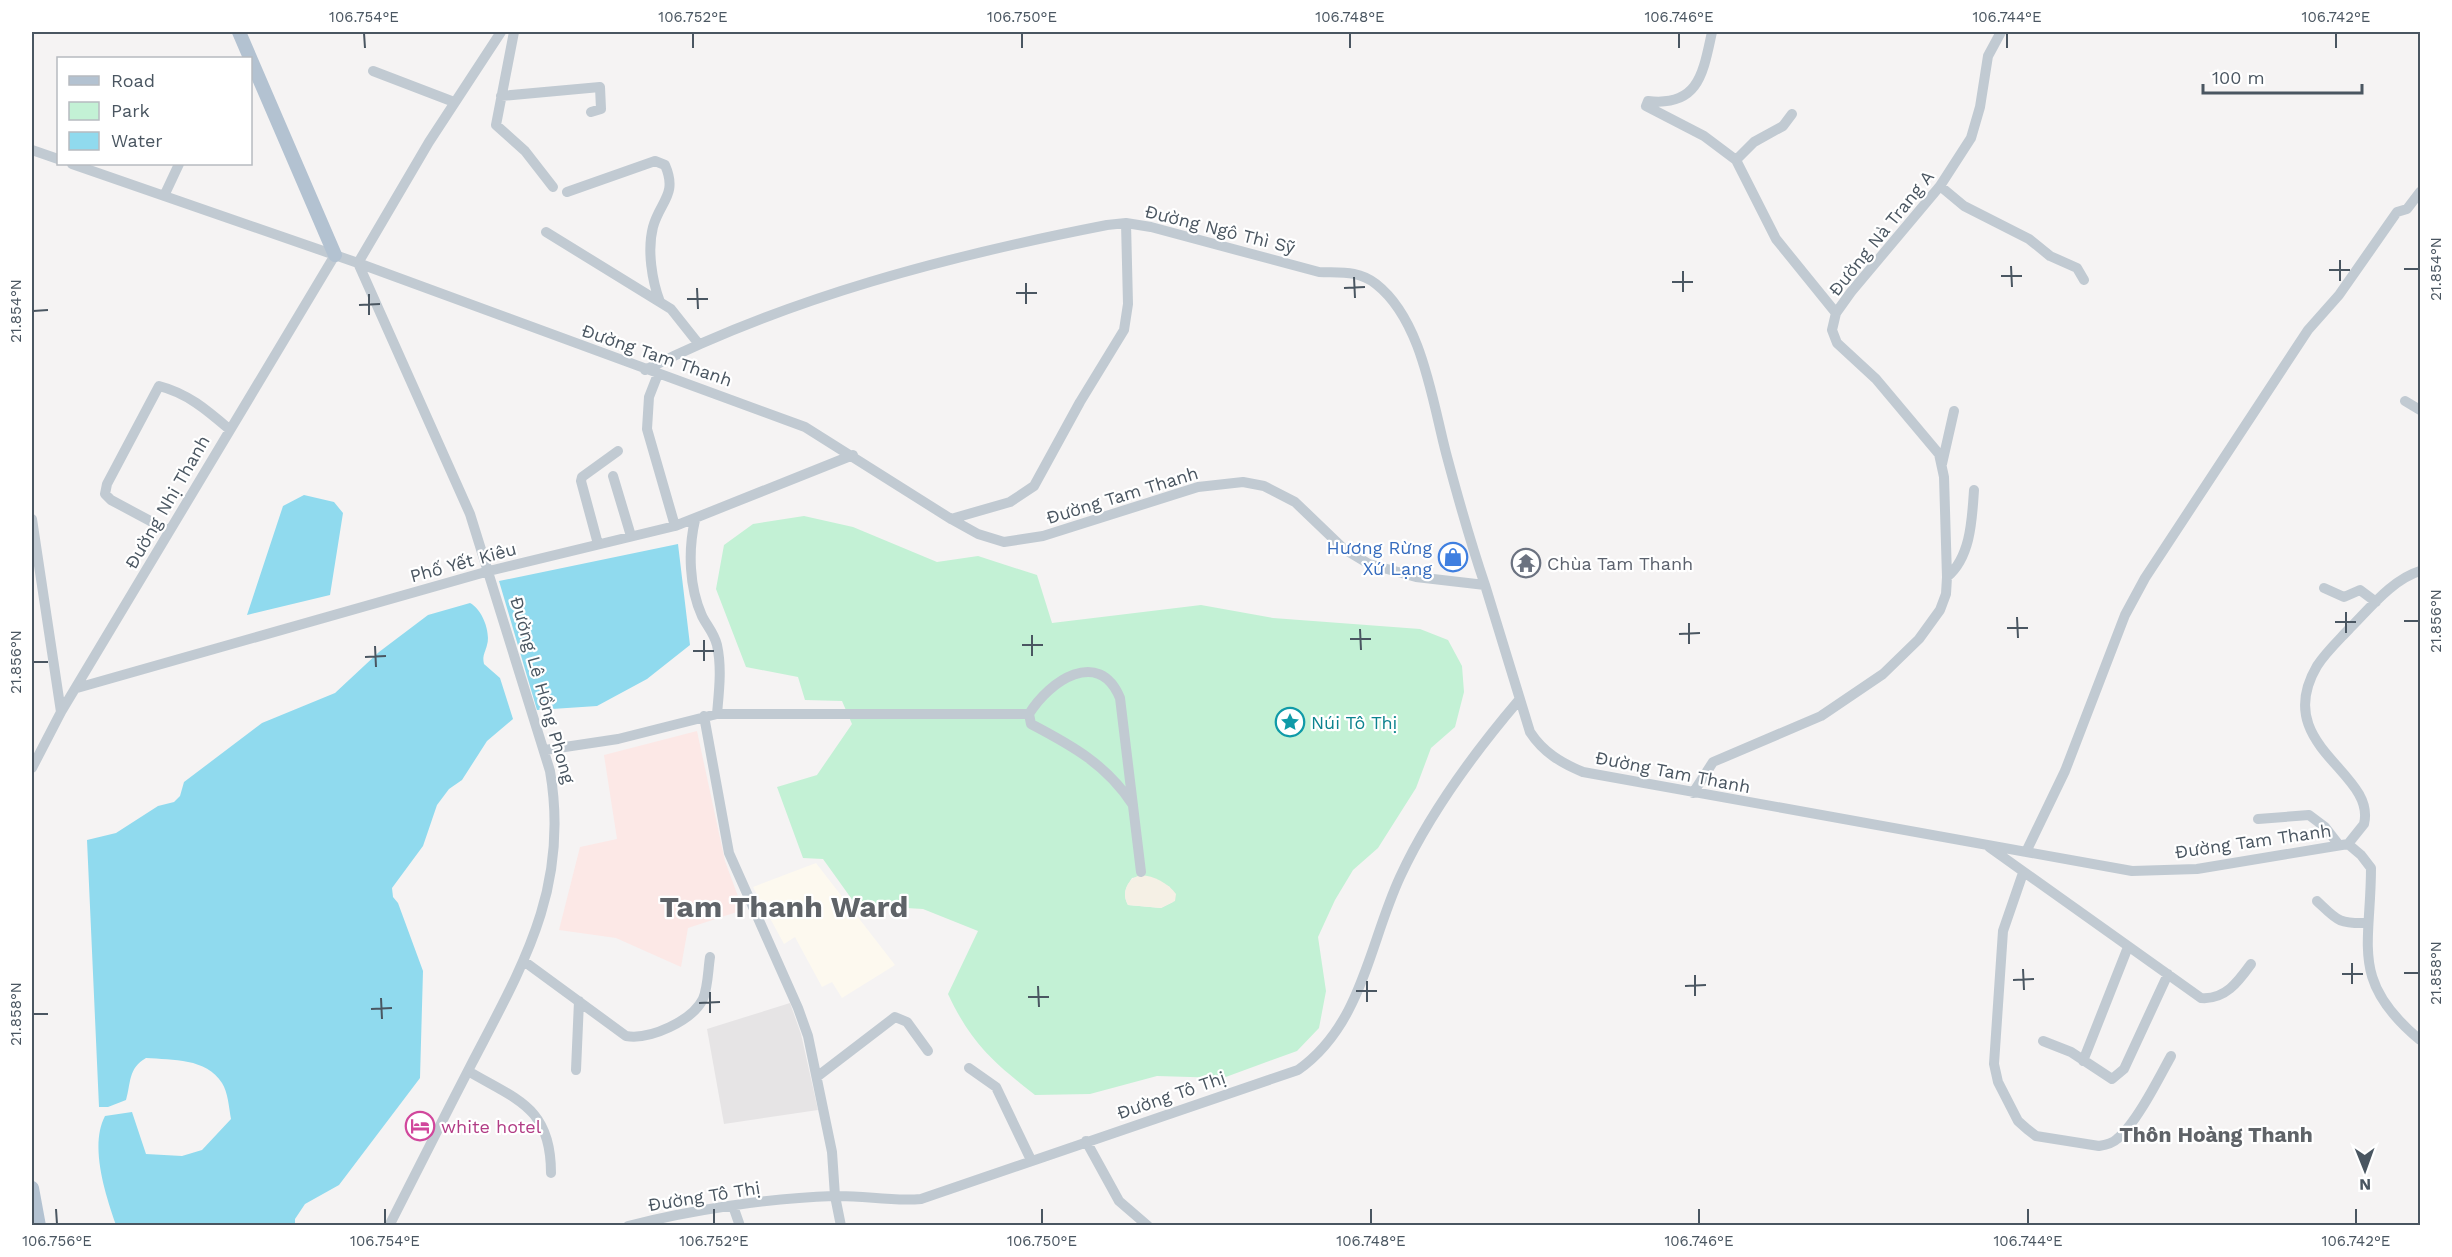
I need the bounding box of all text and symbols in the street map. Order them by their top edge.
text: 106.754°E [329,8,399,26]
text: 106.752°E [658,8,728,26]
text: 106.750°E [987,8,1057,26]
text: 106.748°E [1315,8,1385,26]
text: 106.746°E [1644,8,1714,26]
text: 106.744°E [1972,8,2042,26]
text: 106.742°E [2302,8,2370,26]
legend [57,57,252,165]
scale bar [2203,57,2362,95]
text: 100 m [2212,67,2265,88]
text: Road [111,70,155,91]
text: Park [111,100,150,121]
text: Water [111,130,163,151]
street label: Đường Nà Trang A [1824,166,1938,300]
street label: Đường Ngô Thì Sỹ [1143,200,1298,258]
text: 21.854°N [2427,237,2445,301]
text: 21.854°N [7,279,25,343]
street label: Đường Tam Thanh [579,319,735,391]
street label: Đường Nhị Thanh [120,431,214,573]
street label: Đường Tam Thanh [1044,462,1200,528]
place label: Hương Rừng Xứ Lạng [1327,537,1432,579]
street label: Phố Yết Kiêu [408,538,518,586]
shop icon: Hương Rừng Xứ Lạng [1437,541,1469,573]
temple icon: Chùa Tam Thanh [1510,547,1542,579]
place label: Chùa Tam Thanh [1547,553,1693,574]
text: 21.856°N [2427,589,2445,653]
street label: Đường Lê Hồng Phong [506,594,580,786]
text: 21.856°N [7,630,25,694]
place icon: Núi Tô Thị [1274,706,1306,738]
place label: Núi Tô Thị [1311,712,1397,733]
street label: Đường Tam Thanh [1594,747,1752,797]
street label: Đường Tam Thanh [2173,820,2333,862]
district label: Tam Thanh Ward [660,889,908,924]
text: 21.858°N [2427,941,2445,1005]
text: 21.858°N [7,982,25,1046]
street label: Đường Tô Thị [1114,1067,1228,1123]
hotel icon: white hotel [404,1110,436,1142]
place label: white hotel [441,1116,542,1137]
district label: Thôn Hoàng Thanh [2119,1122,2313,1147]
north arrow [2335,1140,2395,1200]
text: N [2359,1175,2371,1194]
street label: Đường Tô Thị [646,1177,762,1215]
text: 106.756°E [22,1232,92,1250]
text: 106.754°E [350,1232,420,1250]
text: 106.752°E [679,1232,749,1250]
text: 106.750°E [1007,1232,1077,1250]
text: 106.748°E [1336,1232,1406,1250]
text: 106.746°E [1664,1232,1734,1250]
text: 106.744°E [1993,1232,2063,1250]
text: 106.742°E [2322,1232,2390,1250]

